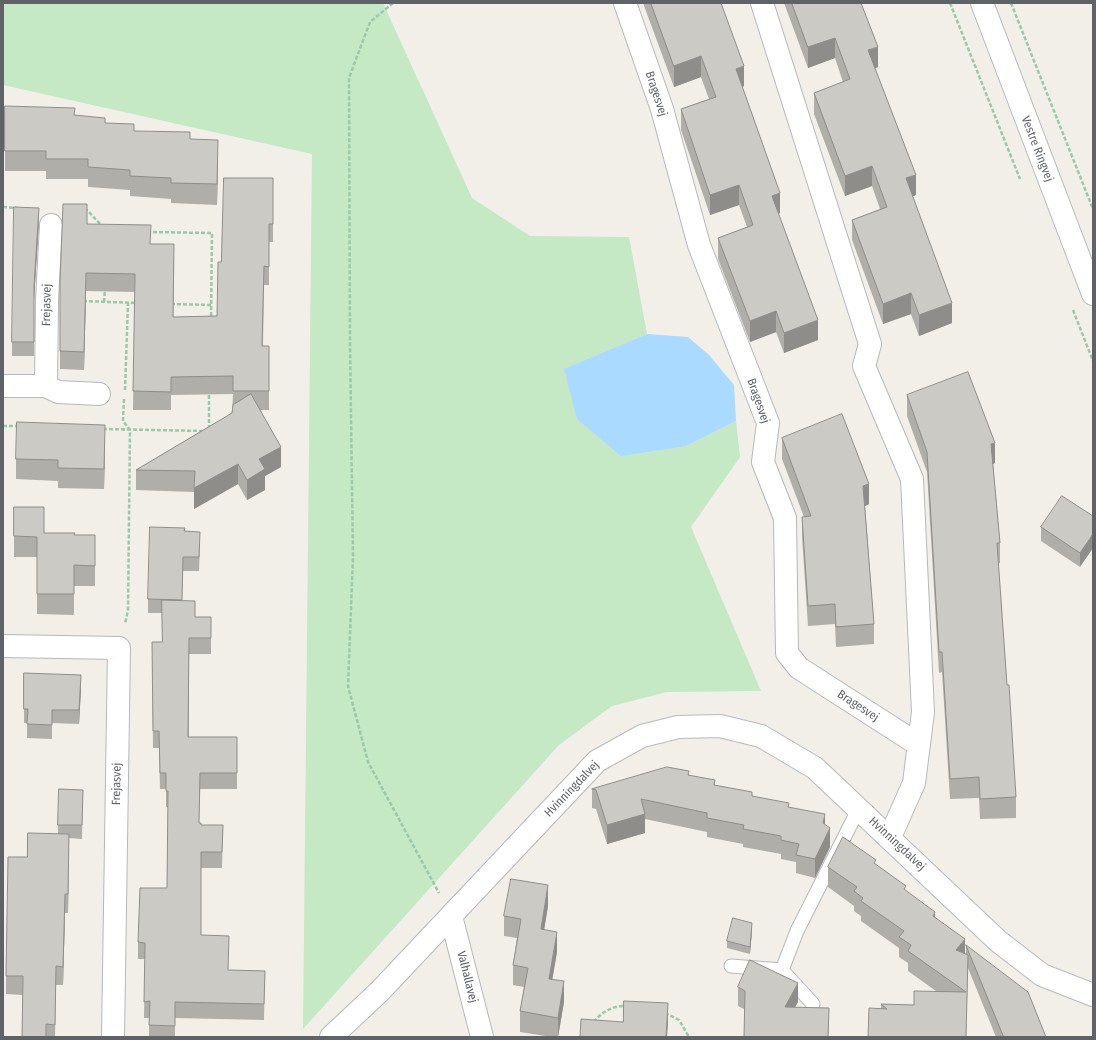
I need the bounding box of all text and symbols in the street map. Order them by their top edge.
street label: Bragesvej [642,70,670,118]
street label: Vestre Ringvej [1018,114,1056,184]
street label: Frejasvej [39,284,55,326]
street label: Bragesvej [744,377,772,425]
street label: Bragesvej [834,687,882,725]
street label: Hvinningdalvej [542,758,602,820]
street label: Frejasvej [109,763,125,805]
street label: Hvinningdalvej [866,814,928,874]
street label: Valhallavej [454,950,480,1004]

